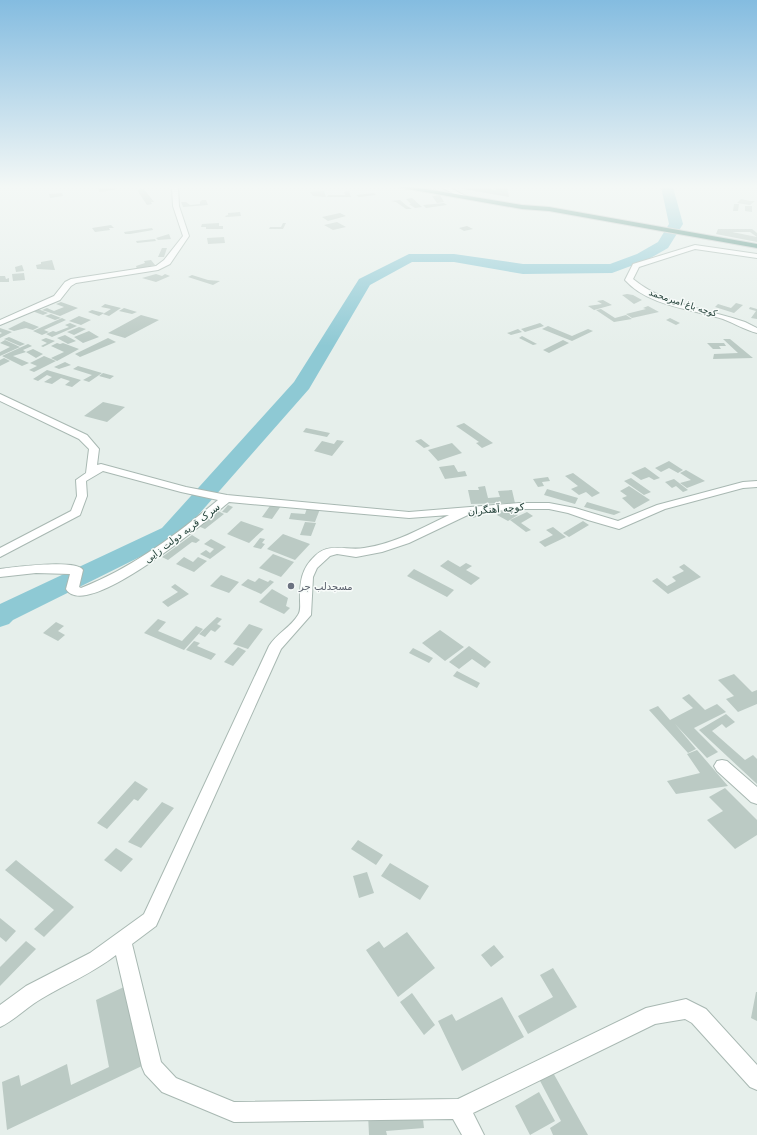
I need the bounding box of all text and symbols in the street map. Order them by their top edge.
street label: کوچه باغ امیرمحمد [648,287,719,319]
street label: کوچه آهنگران [467,500,525,517]
street label: سرک قریه دولت زایی [142,501,223,566]
marker: مسجدلب جر [286,581,296,591]
place label: مسجدلب جر [298,581,353,592]

